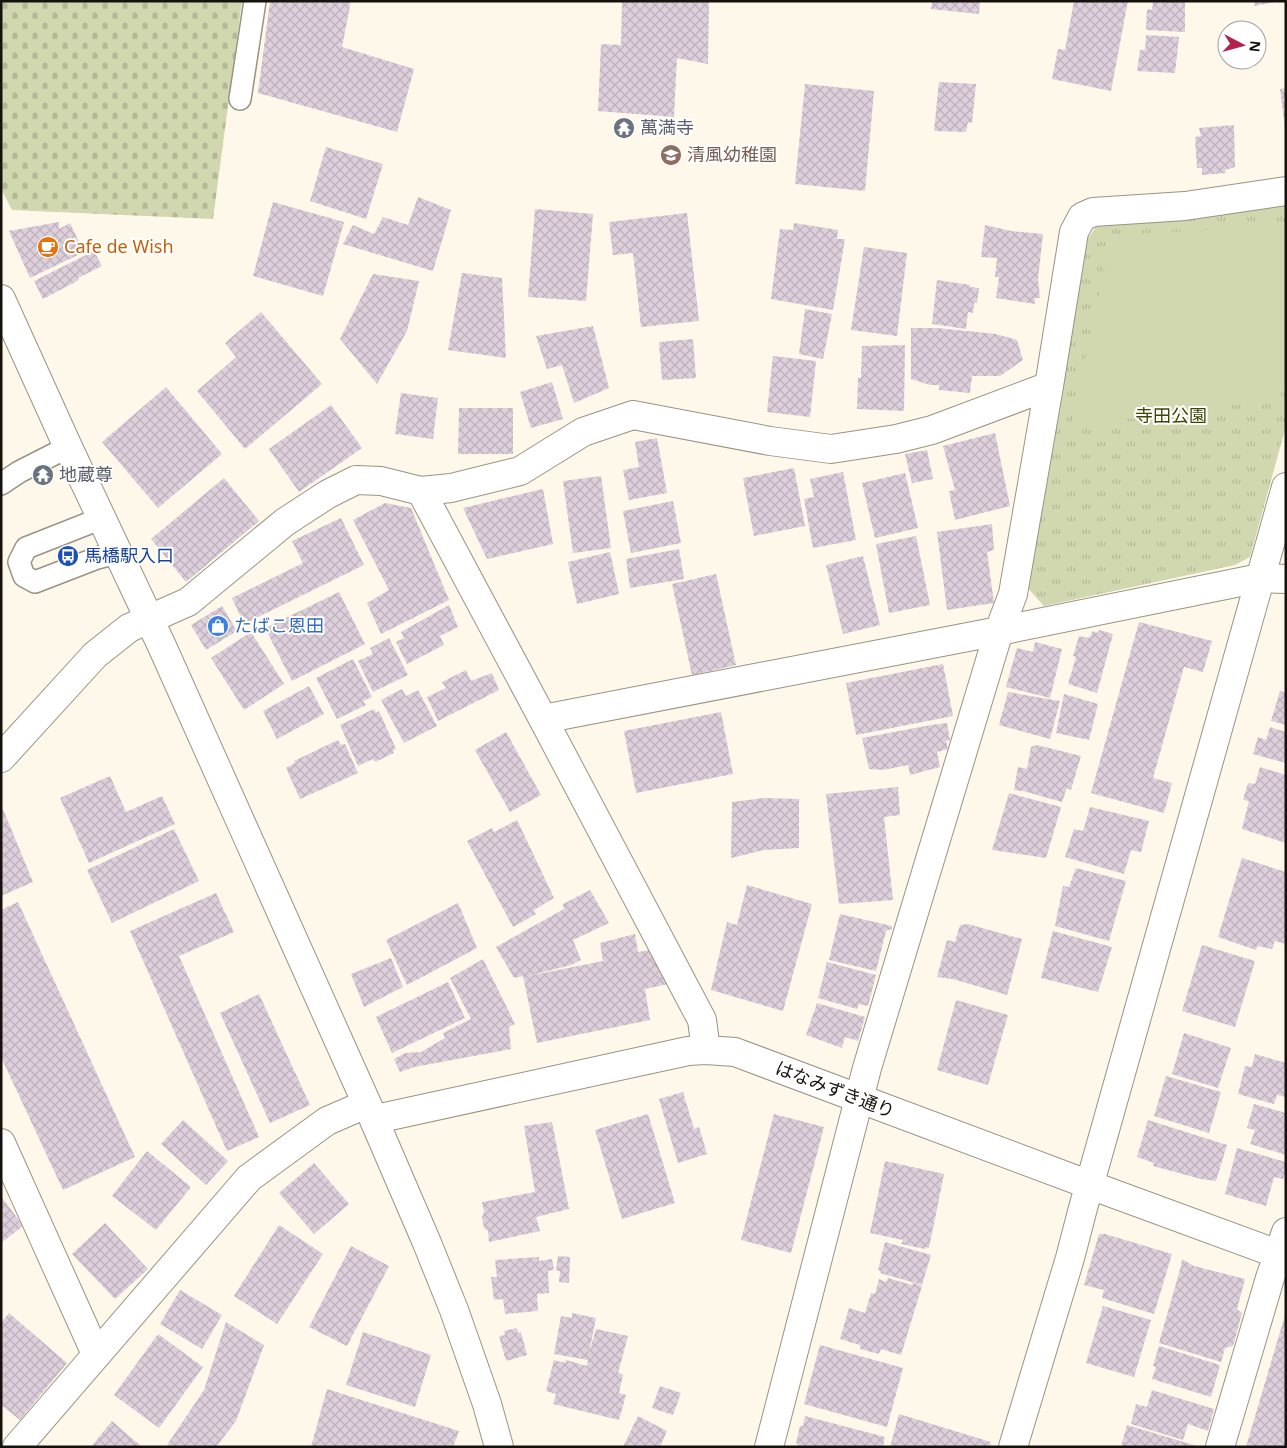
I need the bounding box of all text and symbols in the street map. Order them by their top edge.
north arrow [1217,20,1267,70]
text: N [1245,40,1265,53]
place label: 萬満寺 [640,115,694,139]
temple icon: 萬満寺 [612,116,636,140]
place label: 清風幼稚園 [687,142,777,166]
school or university icon: 清風幼稚園 [659,143,683,167]
place label: Cafe de Wish [64,234,174,258]
cafe icon: Cafe de Wish [36,235,60,259]
park label: 寺田公園 [1135,403,1207,427]
place label: 地蔵尊 [59,462,113,486]
temple icon: 地蔵尊 [31,463,55,487]
place label: 馬橋駅入口 [84,543,174,567]
bus stop icon: 馬橋駅入口 [56,544,80,568]
place label: たばこ恩田 [234,613,324,637]
shop icon: たばこ恩田 [206,614,230,638]
street label: はなみずき通り [772,1055,898,1123]

